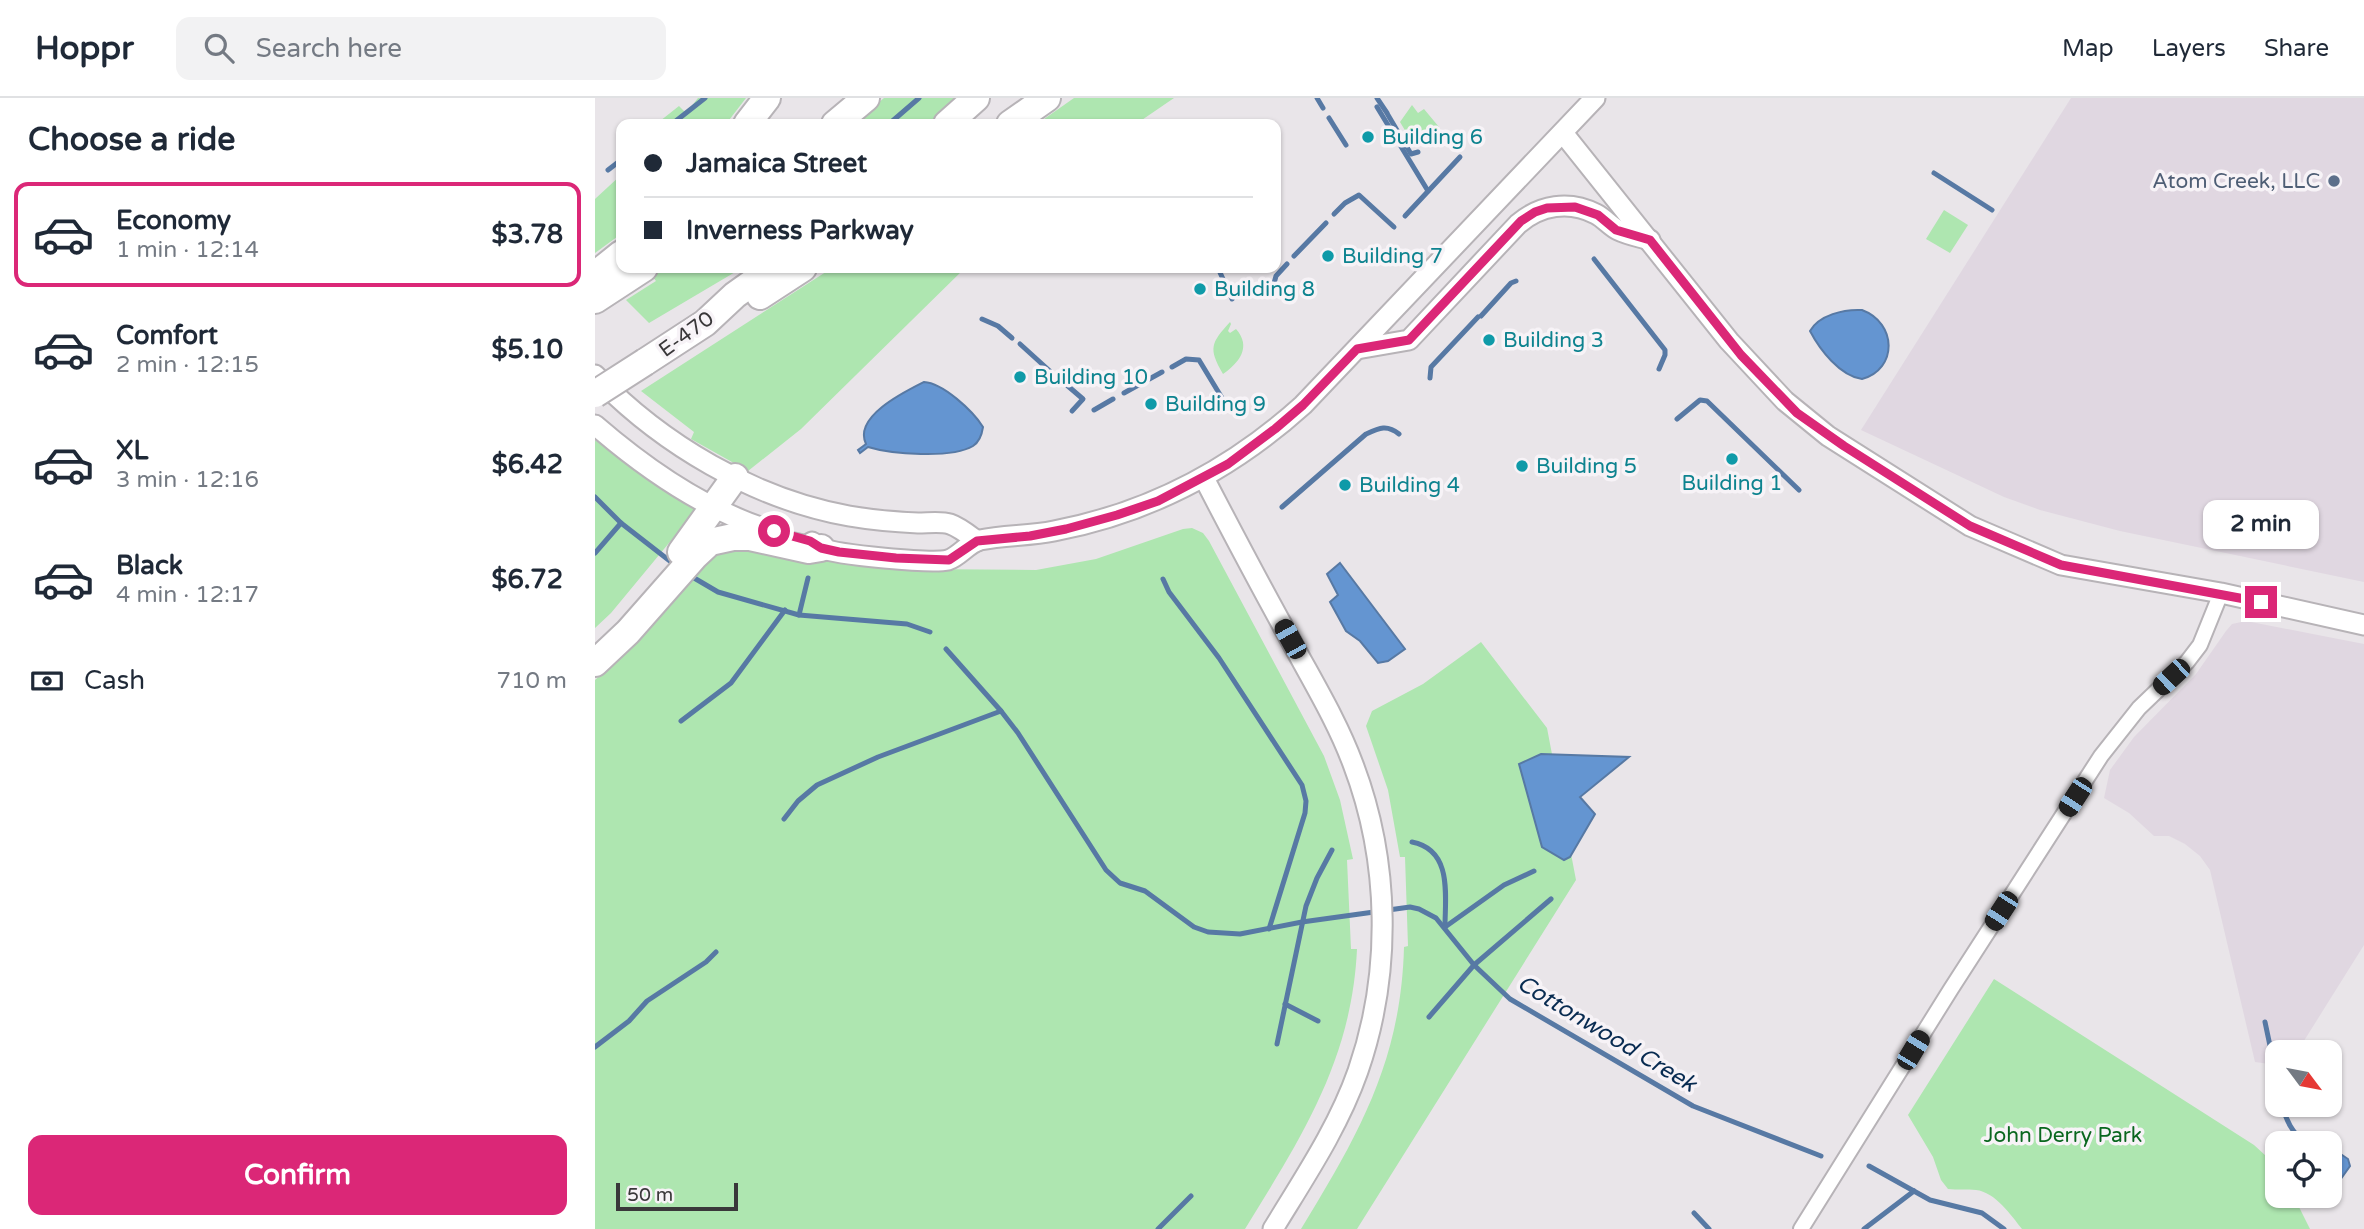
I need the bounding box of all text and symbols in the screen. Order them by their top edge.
search box [176,17,666,80]
text: Hoppr [35,29,134,68]
icon: search [200,29,238,67]
text: Search here [256,33,402,64]
text: Map [2062,34,2114,63]
text: Layers [2152,34,2226,63]
text: Share [2264,34,2329,63]
text: Choose a ride [28,121,235,159]
place label: Building 6 [1382,125,1483,150]
marker: Building 6 [1360,129,1376,145]
text: Jamaica Street [686,148,867,179]
place label: Atom Creek, LLC [2152,169,2320,194]
marker: Atom Creek, LLC [2326,173,2342,189]
icon: car [32,203,95,266]
text: Economy [116,205,231,236]
text: Inverness Parkway [686,215,914,246]
text: $3.78 [491,219,563,250]
text: 1 min · 12:14 [116,236,259,264]
place label: Building 7 [1342,244,1443,269]
marker: Building 7 [1320,248,1336,264]
place label: Building 8 [1214,277,1315,302]
marker: Building 8 [1192,281,1208,297]
street label: E-470 [654,306,719,363]
icon: car [32,318,95,381]
text: Comfort [116,320,218,351]
place label: Building 3 [1503,328,1604,353]
marker: Building 3 [1481,332,1497,348]
text: $5.10 [491,334,563,365]
text: 2 min · 12:15 [116,351,259,379]
place label: Building 10 [1034,365,1148,390]
marker: Building 10 [1012,369,1028,385]
place label: Building 9 [1165,392,1266,417]
marker: Building 9 [1143,396,1159,412]
icon: car [32,433,95,496]
text: XL [116,435,148,466]
text: $6.42 [492,449,563,480]
marker: Building 1 [1724,451,1740,467]
place label: Building 5 [1536,454,1637,479]
marker: Building 5 [1514,458,1530,474]
text: 3 min · 12:16 [116,466,259,494]
place label: Building 1 [1682,471,1782,496]
place label: Building 4 [1359,473,1460,498]
marker: Building 4 [1337,477,1353,493]
callout: 2 min [2203,500,2319,550]
text: 2 min [2230,510,2292,538]
route start [758,515,790,547]
icon: car [32,548,95,611]
text: Black [116,550,183,581]
text: $6.72 [491,564,563,595]
text: 4 min · 12:17 [116,581,259,609]
route end [2245,586,2277,618]
car [1271,616,1310,662]
car [2149,655,2194,699]
icon: cash [28,662,66,700]
text: Cash [84,665,145,696]
text: 710 m [497,667,567,695]
car [2055,774,2096,820]
car [1981,888,2022,934]
water label: Cottonwood Creek [1512,969,1702,1099]
car [1894,1027,1933,1073]
north arrow [2265,1040,2341,1116]
map controls [2265,1040,2342,1208]
park label: John Derry Park [1984,1123,2142,1148]
button: locate [2265,1131,2342,1208]
button: Confirm [28,1135,567,1215]
scale bar [616,1180,739,1212]
text: 50 m [627,1184,673,1206]

